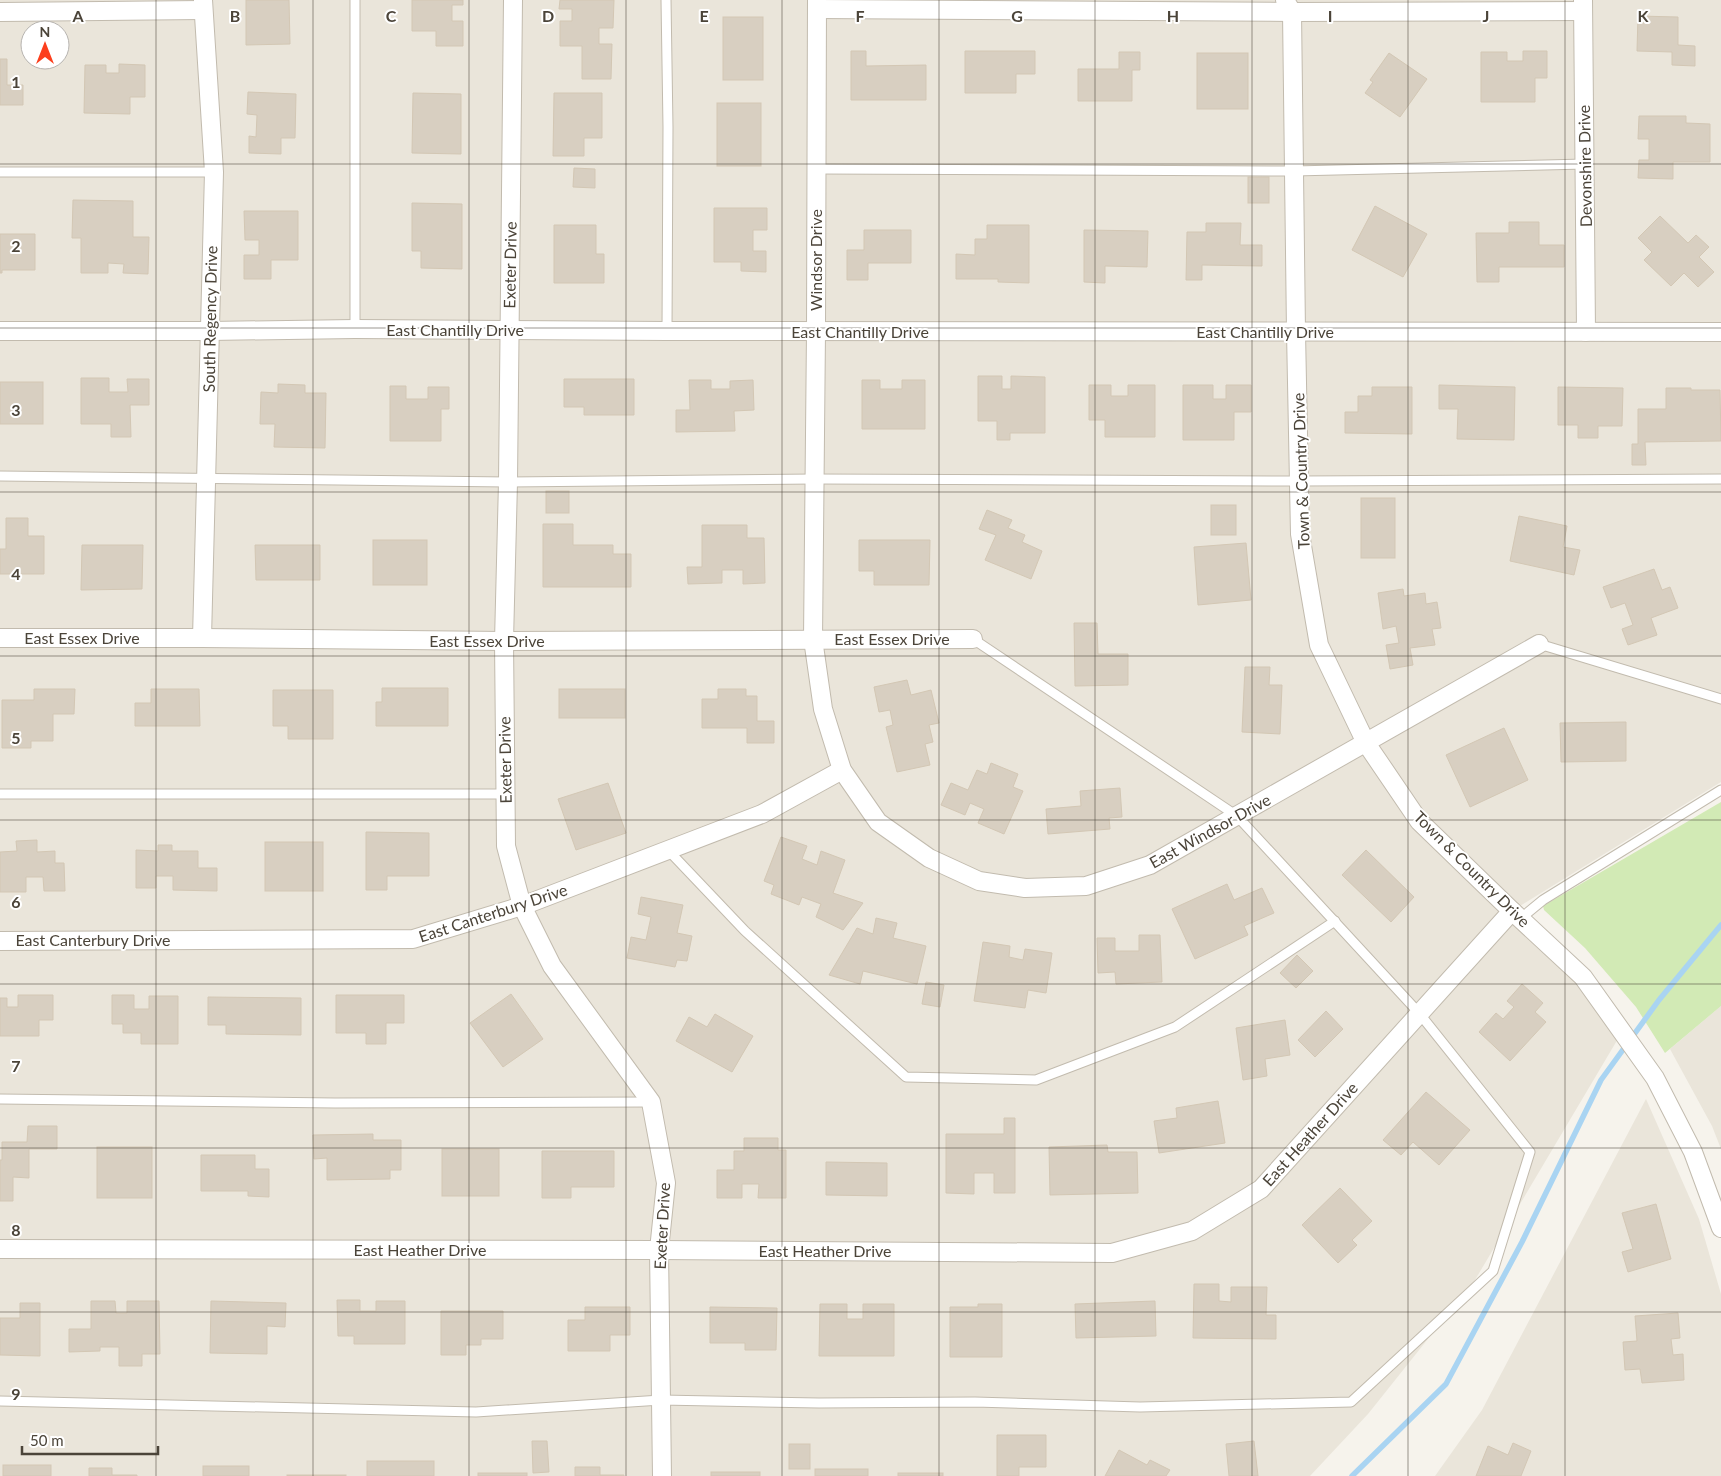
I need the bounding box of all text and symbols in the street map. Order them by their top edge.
text: A [71,6,84,25]
text: B [230,6,240,25]
text: C [386,6,397,25]
text: D [542,6,554,25]
text: E [699,6,709,25]
text: F [855,6,865,25]
text: G [1011,6,1023,25]
text: H [1167,6,1179,25]
text: I [1328,6,1332,25]
text: J [1483,6,1489,25]
text: K [1638,6,1650,25]
north arrow [20,20,70,70]
text: N [40,23,50,40]
text: 1 [11,72,21,91]
street label: Devonshire Drive [1574,105,1595,227]
street label: Windsor Drive [806,209,825,311]
street label: Exeter Drive [499,221,520,309]
text: 2 [11,236,21,255]
street label: South Regency Drive [199,246,220,392]
street label: East Chantilly Drive [386,320,524,339]
street label: East Chantilly Drive [791,322,929,341]
street label: East Chantilly Drive [1196,322,1334,341]
street label: Town & Country Drive [1288,392,1313,550]
text: 3 [11,400,21,419]
text: 4 [11,564,21,583]
street label: East Essex Drive [24,628,140,647]
street label: East Essex Drive [834,629,950,648]
street label: East Essex Drive [429,631,545,650]
street label: Exeter Drive [494,716,515,804]
text: 5 [11,728,21,747]
street label: East Windsor Drive [1146,789,1274,872]
street label: Town & Country Drive [1410,807,1534,931]
street label: East Canterbury Drive [416,880,570,946]
text: 6 [11,892,21,911]
street label: East Canterbury Drive [15,930,171,949]
text: 7 [11,1056,21,1075]
street label: East Heather Drive [1258,1078,1361,1189]
street label: Exeter Drive [650,1182,673,1270]
text: 8 [11,1220,21,1239]
street label: East Heather Drive [354,1240,486,1259]
street label: East Heather Drive [759,1241,891,1260]
text: 9 [11,1384,21,1403]
scale bar [22,1424,159,1456]
text: 50 m [30,1431,64,1449]

